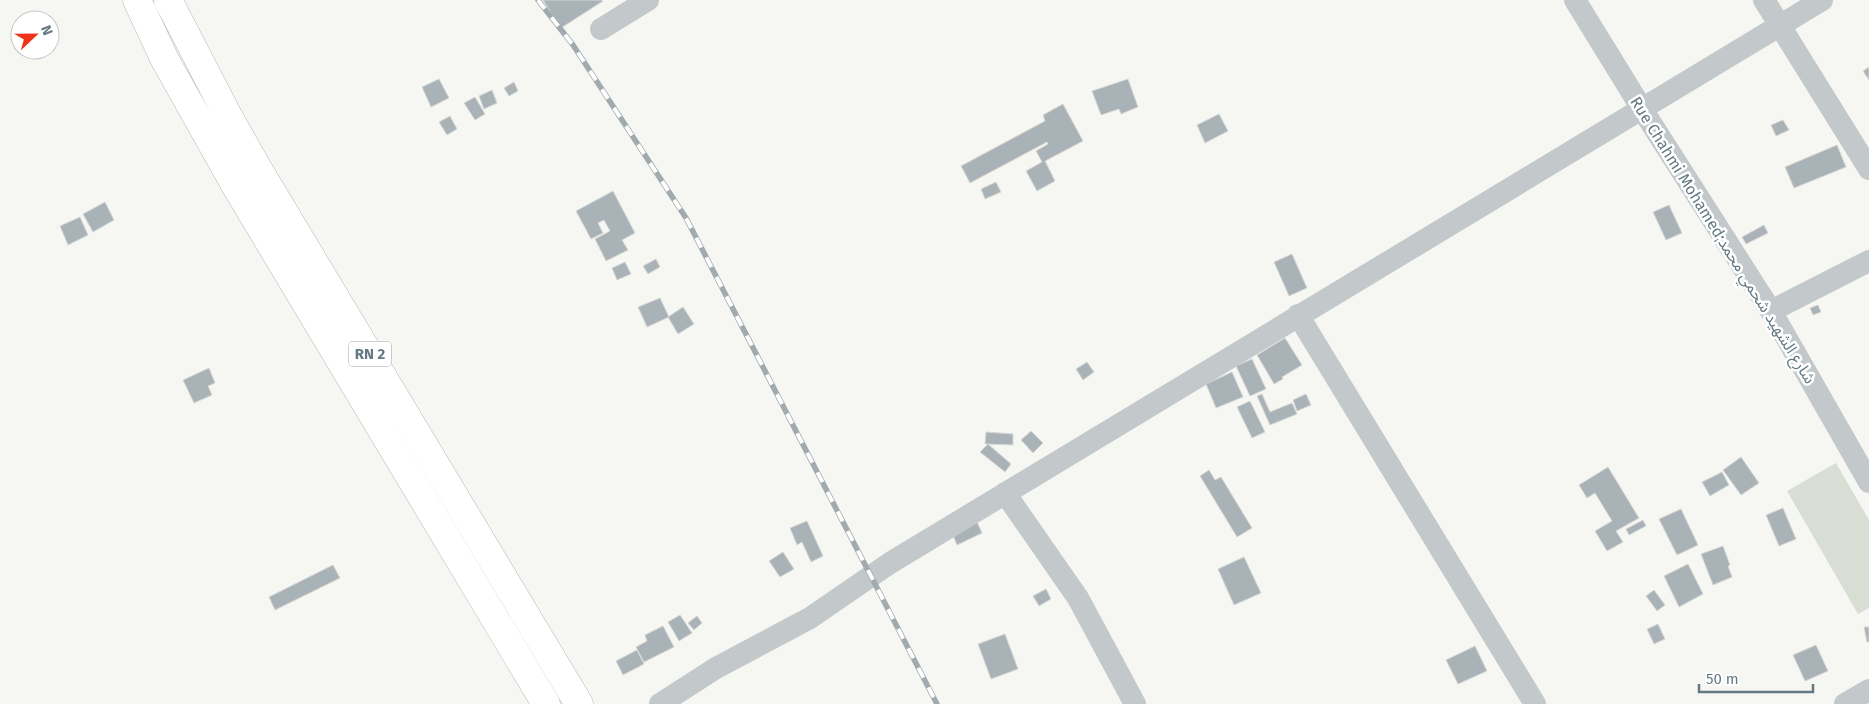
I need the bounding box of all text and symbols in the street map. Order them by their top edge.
north arrow [10,10,60,60]
text: N [37,23,56,38]
street label: Rue Chahmi Mohamed;شارع الشهيد شحمي محمد [1624,93,1820,388]
road number: RN 2 [349,342,391,366]
scale bar [1699,662,1813,694]
text: 50 m [1706,670,1739,688]

